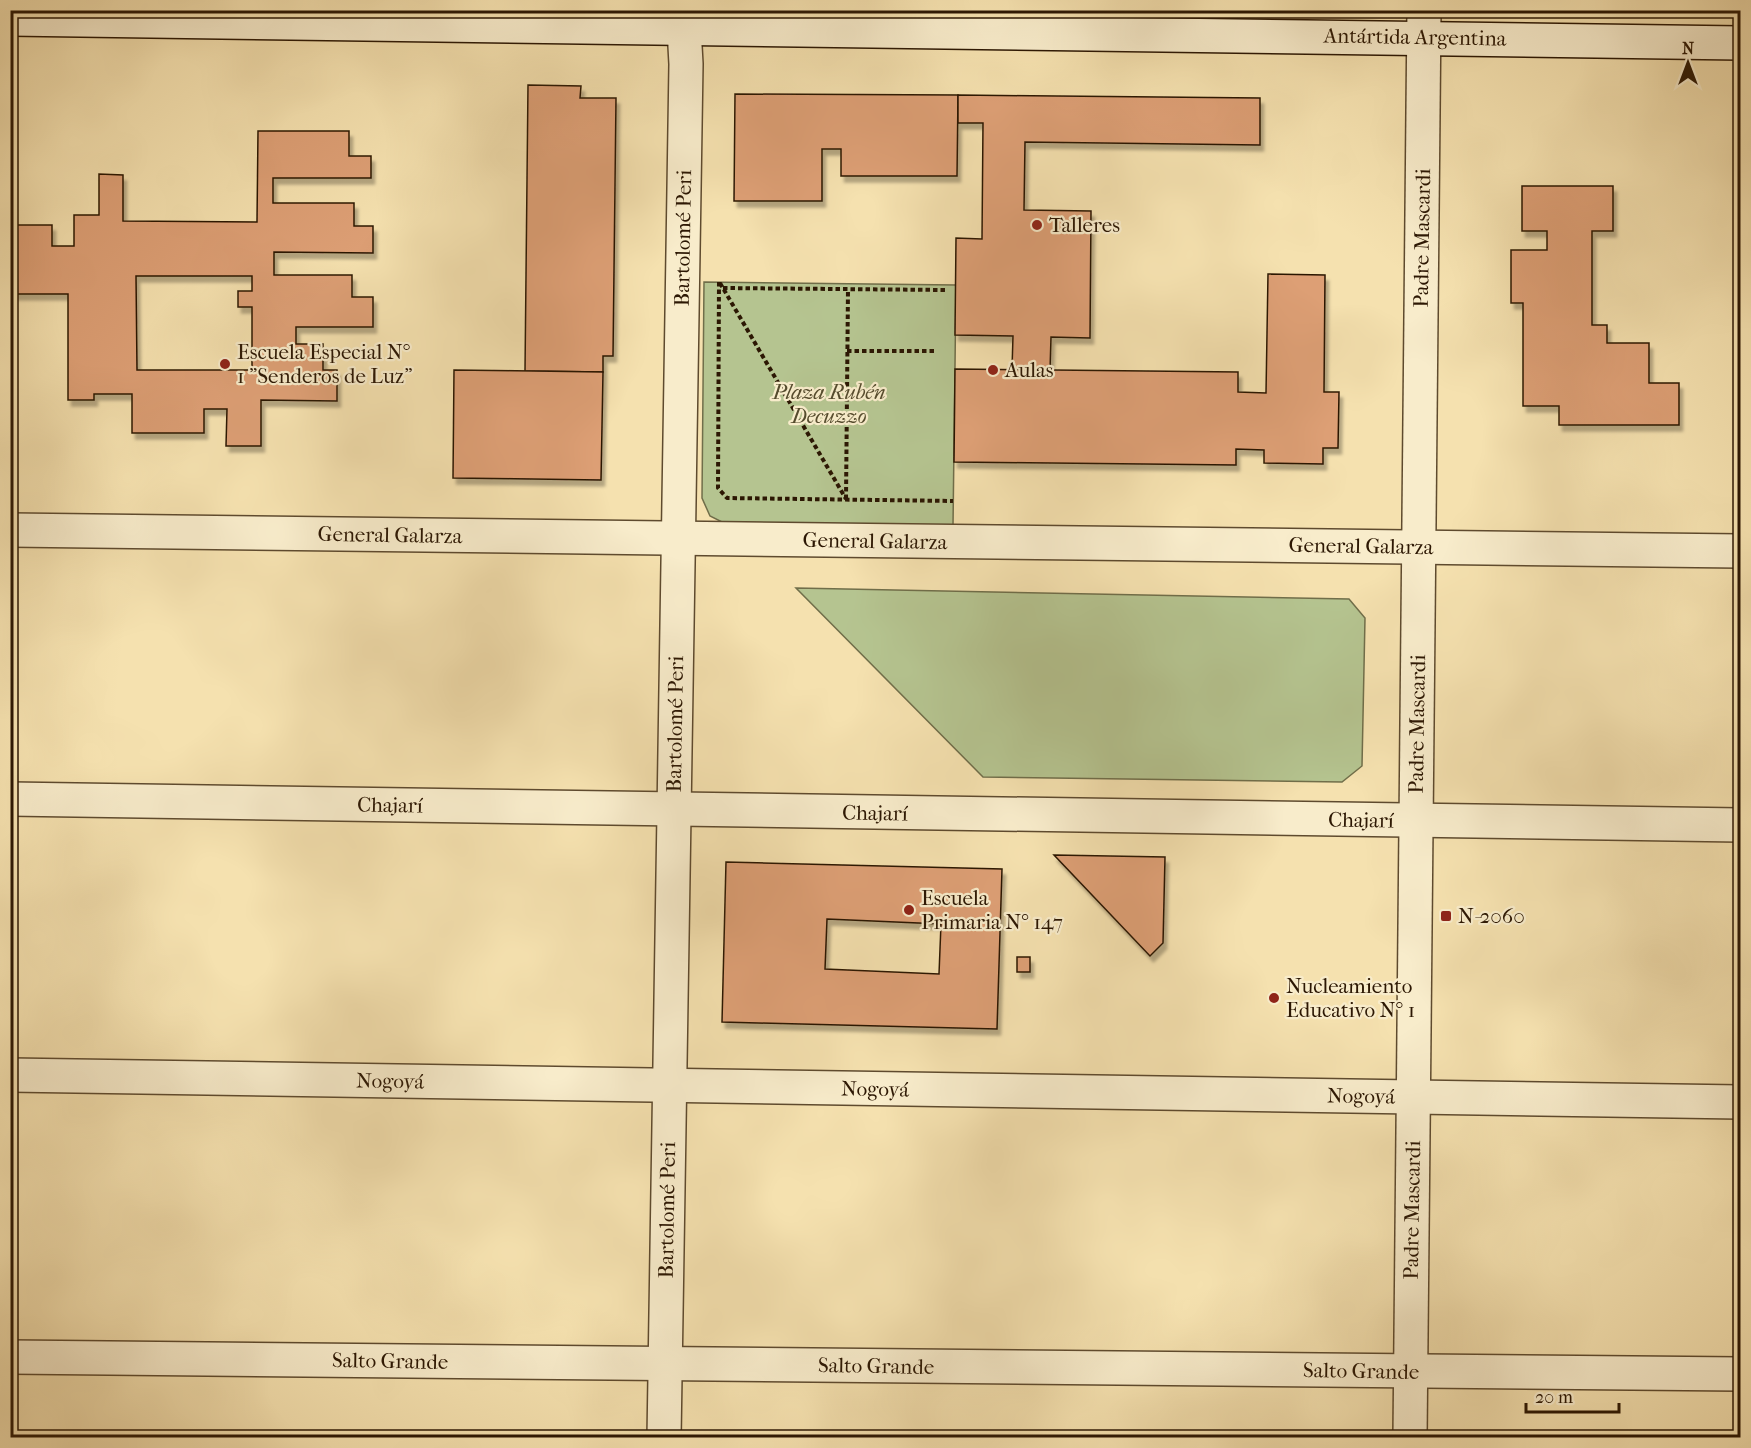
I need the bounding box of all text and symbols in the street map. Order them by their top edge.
street label: Antártida Argentina [1322,23,1507,51]
north arrow [1658,33,1718,93]
text: N [1682,39,1695,58]
street label: Padre Mascardi [1409,168,1435,308]
street label: Bartolomé Peri [670,170,696,306]
place label: Talleres [1049,213,1120,237]
marker: Talleres [1030,218,1044,232]
place label: Escuela Especial N° 1 "Senderos de Luz" [237,340,412,388]
marker: Escuela Especial N° 1 "Senderos de Luz" [218,357,232,371]
place label: Aulas [1004,358,1054,382]
marker: Aulas [986,363,1000,377]
park label: Plaza Rubén Decuzzo [771,380,886,428]
street label: General Galarza [317,522,463,548]
street label: General Galarza [802,528,948,554]
street label: General Galarza [1288,533,1434,559]
street label: Padre Mascardi [1404,654,1430,794]
street label: Bartolomé Peri [662,656,688,792]
street label: Chajarí [357,792,424,818]
street label: Chajarí [842,800,909,826]
street label: Chajarí [1328,807,1395,833]
place label: Escuela Primaria N° 147 [921,886,1063,934]
marker: Escuela Primaria N° 147 [902,903,916,917]
place label: N-2060 [1458,904,1525,928]
marker: N-2060 [1439,909,1453,923]
place label: Nucleamiento Educativo N° 1 [1286,974,1415,1022]
marker: Nucleamiento Educativo N° 1 [1267,991,1281,1005]
street label: Nogoyá [356,1068,424,1094]
street label: Nogoyá [841,1076,909,1102]
street label: Nogoyá [1327,1083,1395,1109]
street label: Padre Mascardi [1399,1140,1425,1280]
street label: Bartolomé Peri [654,1142,680,1278]
street label: Salto Grande [332,1348,448,1374]
street label: Salto Grande [818,1353,934,1379]
street label: Salto Grande [1303,1358,1419,1384]
scale bar [1526,1376,1619,1414]
text: 20 m [1535,1387,1573,1408]

